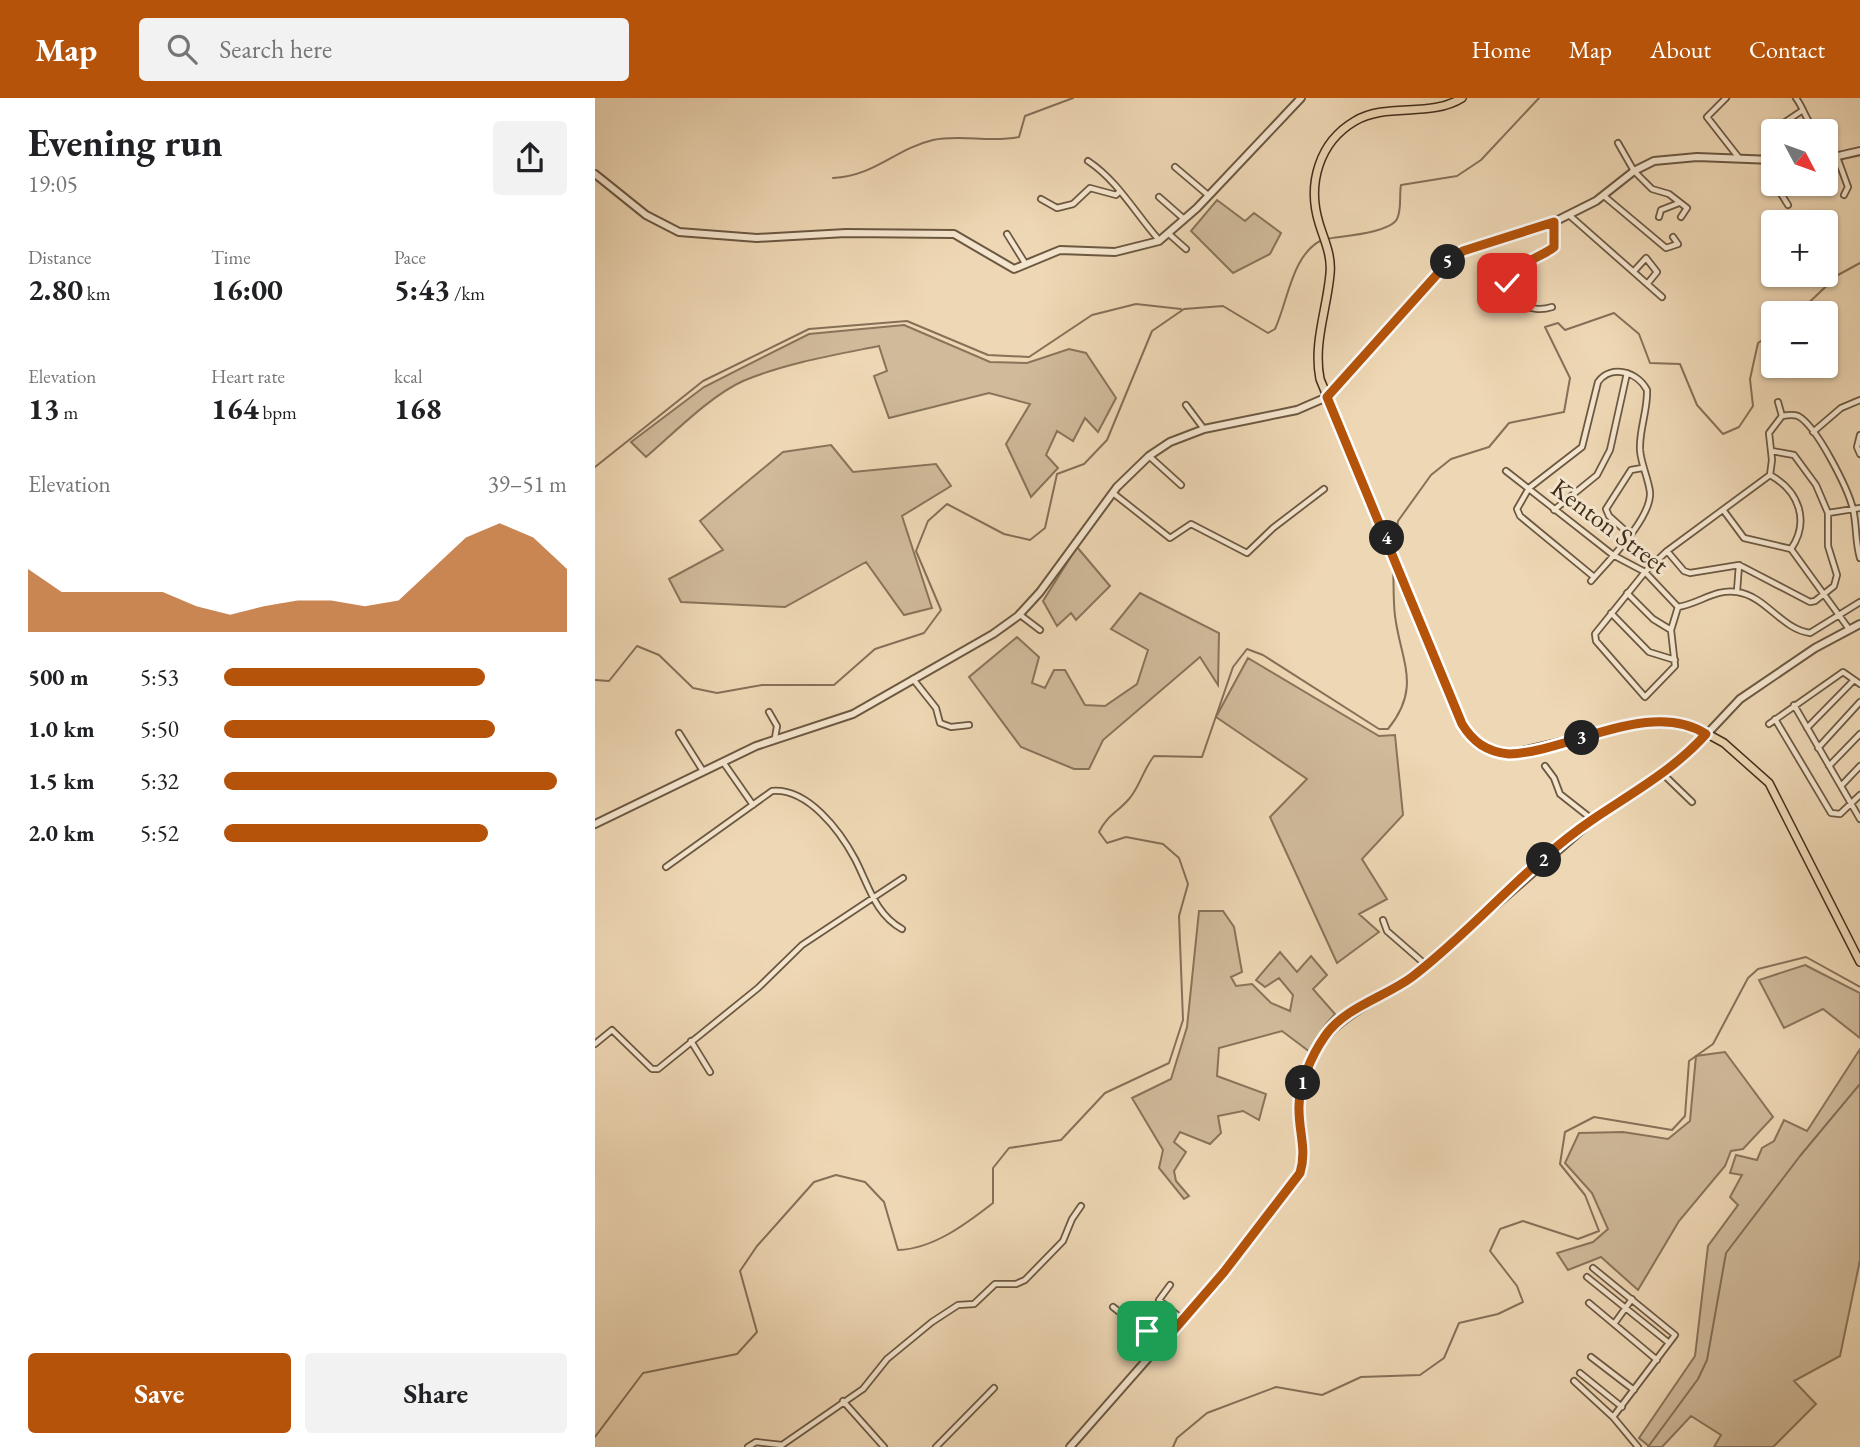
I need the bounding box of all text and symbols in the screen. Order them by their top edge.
search box [139,18,629,81]
text: Map [35,28,97,71]
icon: search [163,30,201,68]
text: Search here [219,32,332,66]
text: Home [1471,34,1531,65]
text: Map [1569,34,1612,65]
text: About [1650,34,1711,65]
text: Contact [1749,34,1825,65]
text: Evening run [28,118,223,167]
north arrow [1761,119,1837,196]
map controls [1761,119,1838,378]
button: share [493,121,567,195]
text: 19:05 [28,169,78,199]
button: + [1761,210,1838,287]
pin: 5 [1431,244,1465,280]
text: Distance [28,245,91,270]
text: Time [211,245,251,270]
text: Pace [394,245,426,270]
text: 5 [1442,249,1453,274]
pin [1477,253,1537,313]
icon: check [1488,264,1526,302]
text: 2.80 [28,270,83,309]
text: 16:00 [211,270,283,309]
text: 5:43 [394,270,450,309]
text: km [83,281,111,306]
text: /km [450,281,485,306]
button: − [1761,301,1838,378]
text: Elevation [28,364,96,389]
text: Heart rate [211,364,285,389]
text: kcal [394,364,423,389]
text: 13 [28,389,60,428]
text: 164 [211,389,259,428]
text: 168 [394,389,442,428]
text: m [60,400,78,425]
text: bpm [259,400,297,425]
text: Elevation [28,469,111,499]
text: 39–51 m [488,469,567,499]
street label: Kenton Street [1544,471,1676,581]
pin: 4 [1369,520,1405,556]
text: 4 [1381,525,1392,550]
text: 500 m [28,662,89,692]
text: 5:53 [140,662,179,692]
text: 1.0 km [28,714,95,744]
text: 5:50 [140,714,179,744]
pin: 3 [1565,720,1599,756]
text: 3 [1576,725,1587,750]
text: 1.5 km [28,766,95,796]
text: 5:32 [140,766,179,796]
text: 2.0 km [28,818,95,848]
text: 5:52 [140,818,179,848]
pin: 2 [1527,842,1562,878]
text: 2 [1538,847,1549,872]
pin: 1 [1285,1066,1321,1100]
text: 1 [1297,1070,1308,1095]
pin [1117,1301,1177,1361]
icon: arrive [1128,1312,1166,1350]
button: Save [28,1353,291,1433]
button: Share [305,1353,567,1433]

